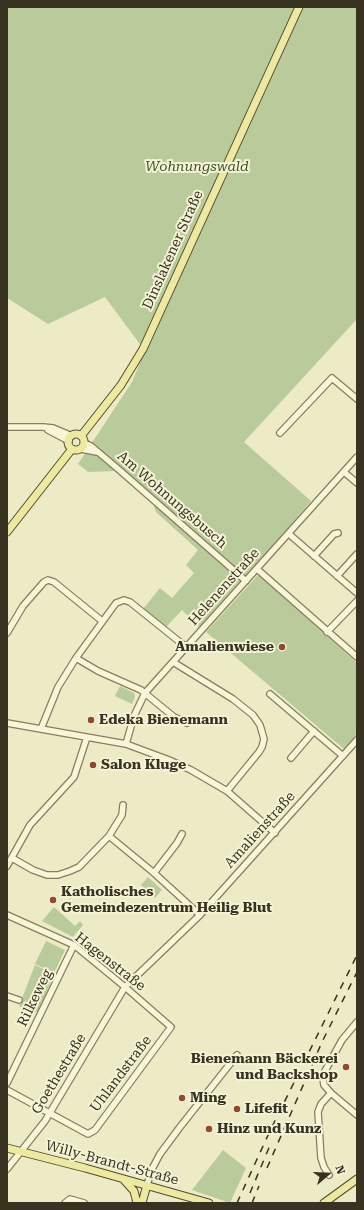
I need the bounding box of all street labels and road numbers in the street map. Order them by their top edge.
street label: Dinslakener Straße [139,188,207,312]
street label: Am Wohnungsbusch [114,448,230,552]
street label: Helenenstraße [185,545,263,629]
street label: Amalienstraße [221,788,299,872]
street label: Hagenstraße [71,929,149,995]
street label: Rilkeweg [14,967,56,1029]
street label: Goethestraße [28,1031,90,1117]
street label: Uhlandstraße [87,1032,155,1116]
street label: Willy-Brandt-Straße [44,1137,180,1189]

